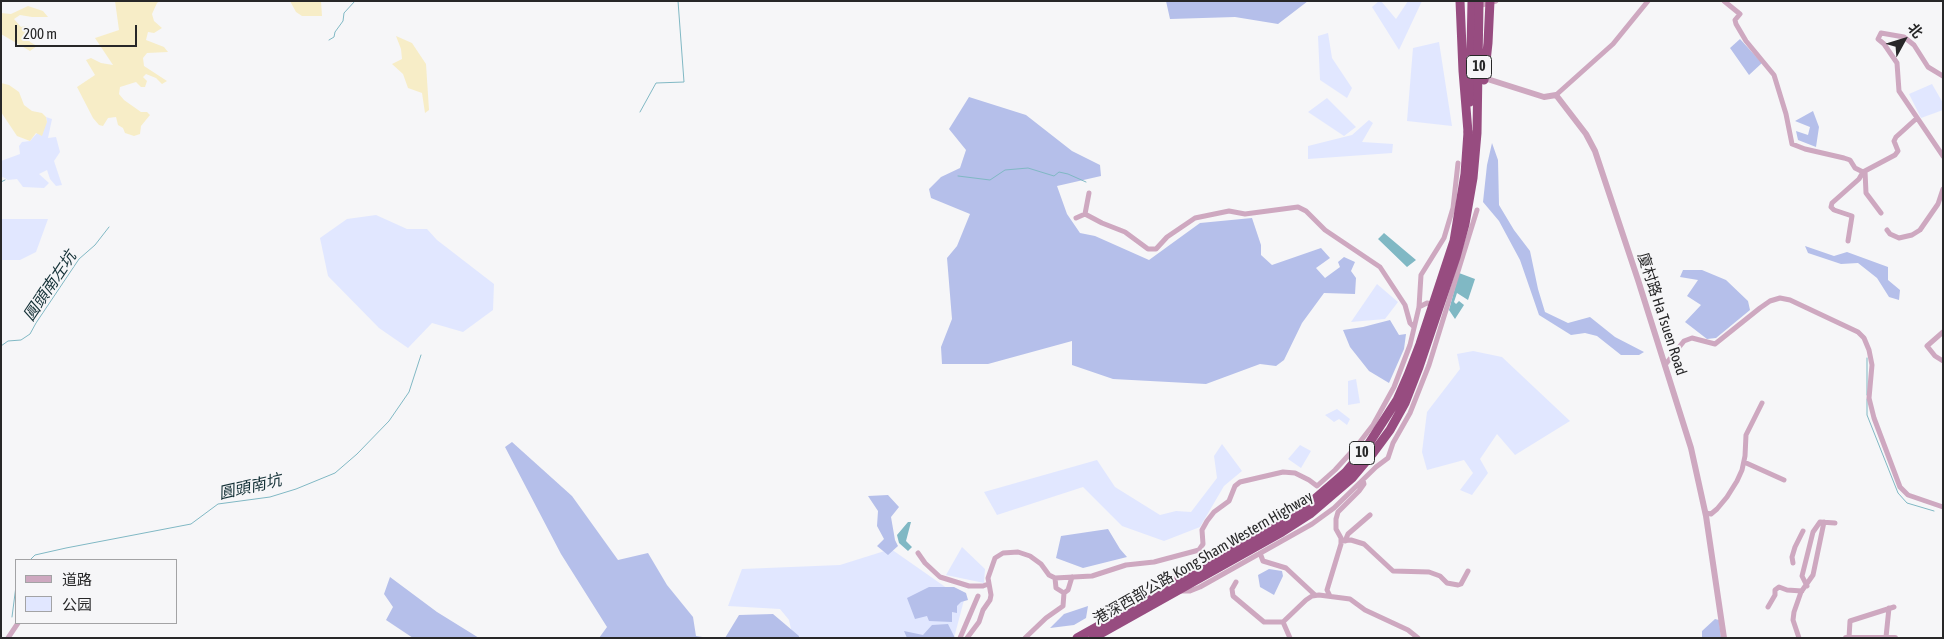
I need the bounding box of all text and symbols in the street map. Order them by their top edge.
scale bar [18,15,140,47]
north arrow [1879,15,1929,65]
text: 北 [1905,20,1926,41]
text: 200 m [23,25,57,42]
road number: 10 [1466,56,1492,78]
water label: 圓頭南左坑 [20,247,80,325]
street label: 廈村路 Ha Tsuen Road [1634,250,1690,378]
road number: 10 [1350,442,1374,464]
water label: 圓頭南坑 [217,470,283,504]
street label: 港深西部公路 Kong Sham Western Highway [1090,488,1316,628]
legend [15,559,178,624]
text: 道路 [62,571,92,588]
text: 公园 [62,596,92,613]

